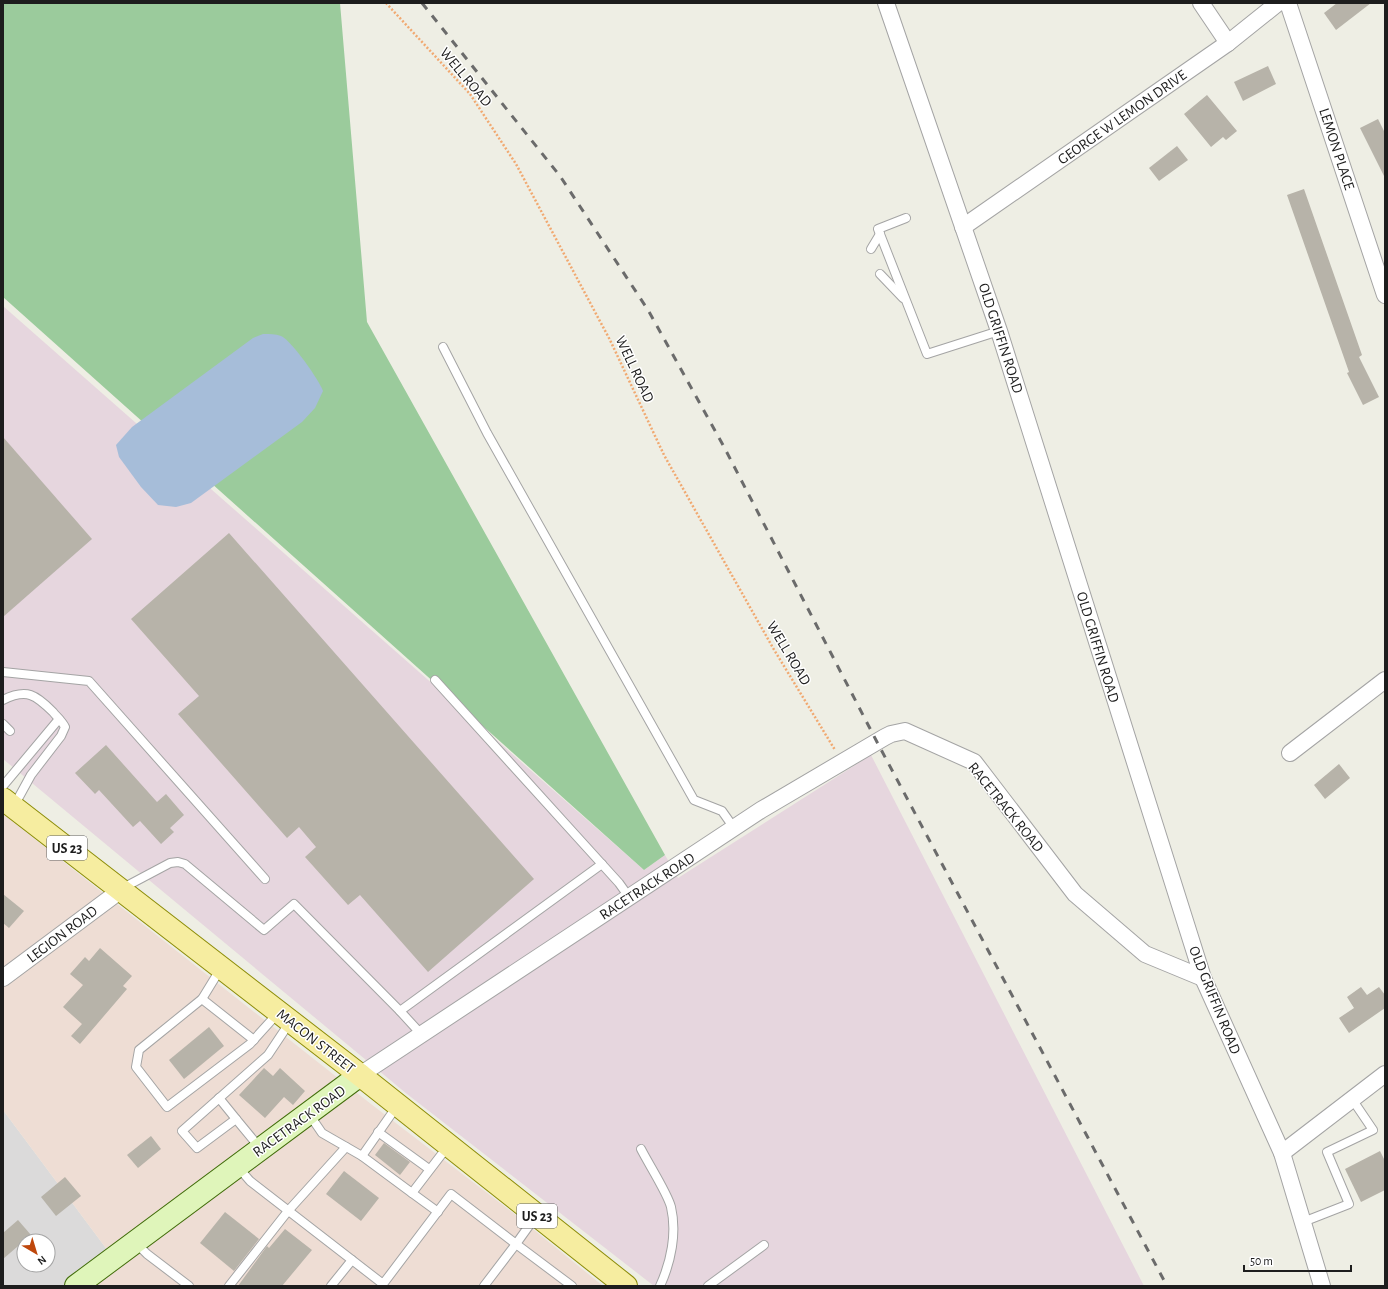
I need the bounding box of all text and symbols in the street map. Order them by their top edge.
street label: WELL ROAD [437,45,495,110]
street label: GEORGE W LEMON DRIVE [1055,67,1189,168]
street label: LEMON PLACE [1316,106,1357,192]
street label: OLD GRIFFIN ROAD [976,281,1026,395]
street label: WELL ROAD [613,334,657,405]
street label: OLD GRIFFIN ROAD [1074,590,1122,705]
street label: WELL ROAD [764,619,814,688]
street label: RACETRACK ROAD [965,760,1046,855]
road number: US 23 [47,836,87,860]
street label: RACETRACK ROAD [597,850,698,923]
street label: LEGION ROAD [24,903,101,966]
street label: OLD GRIFFIN ROAD [1186,944,1243,1057]
street label: MACON STREET [274,1006,358,1077]
street label: RACETRACK ROAD [250,1083,349,1160]
road number: US 23 [517,1204,557,1228]
north arrow [16,1233,56,1273]
scale bar [1244,1247,1351,1273]
text: N [35,1254,48,1267]
text: 50 m [1250,1255,1273,1267]

